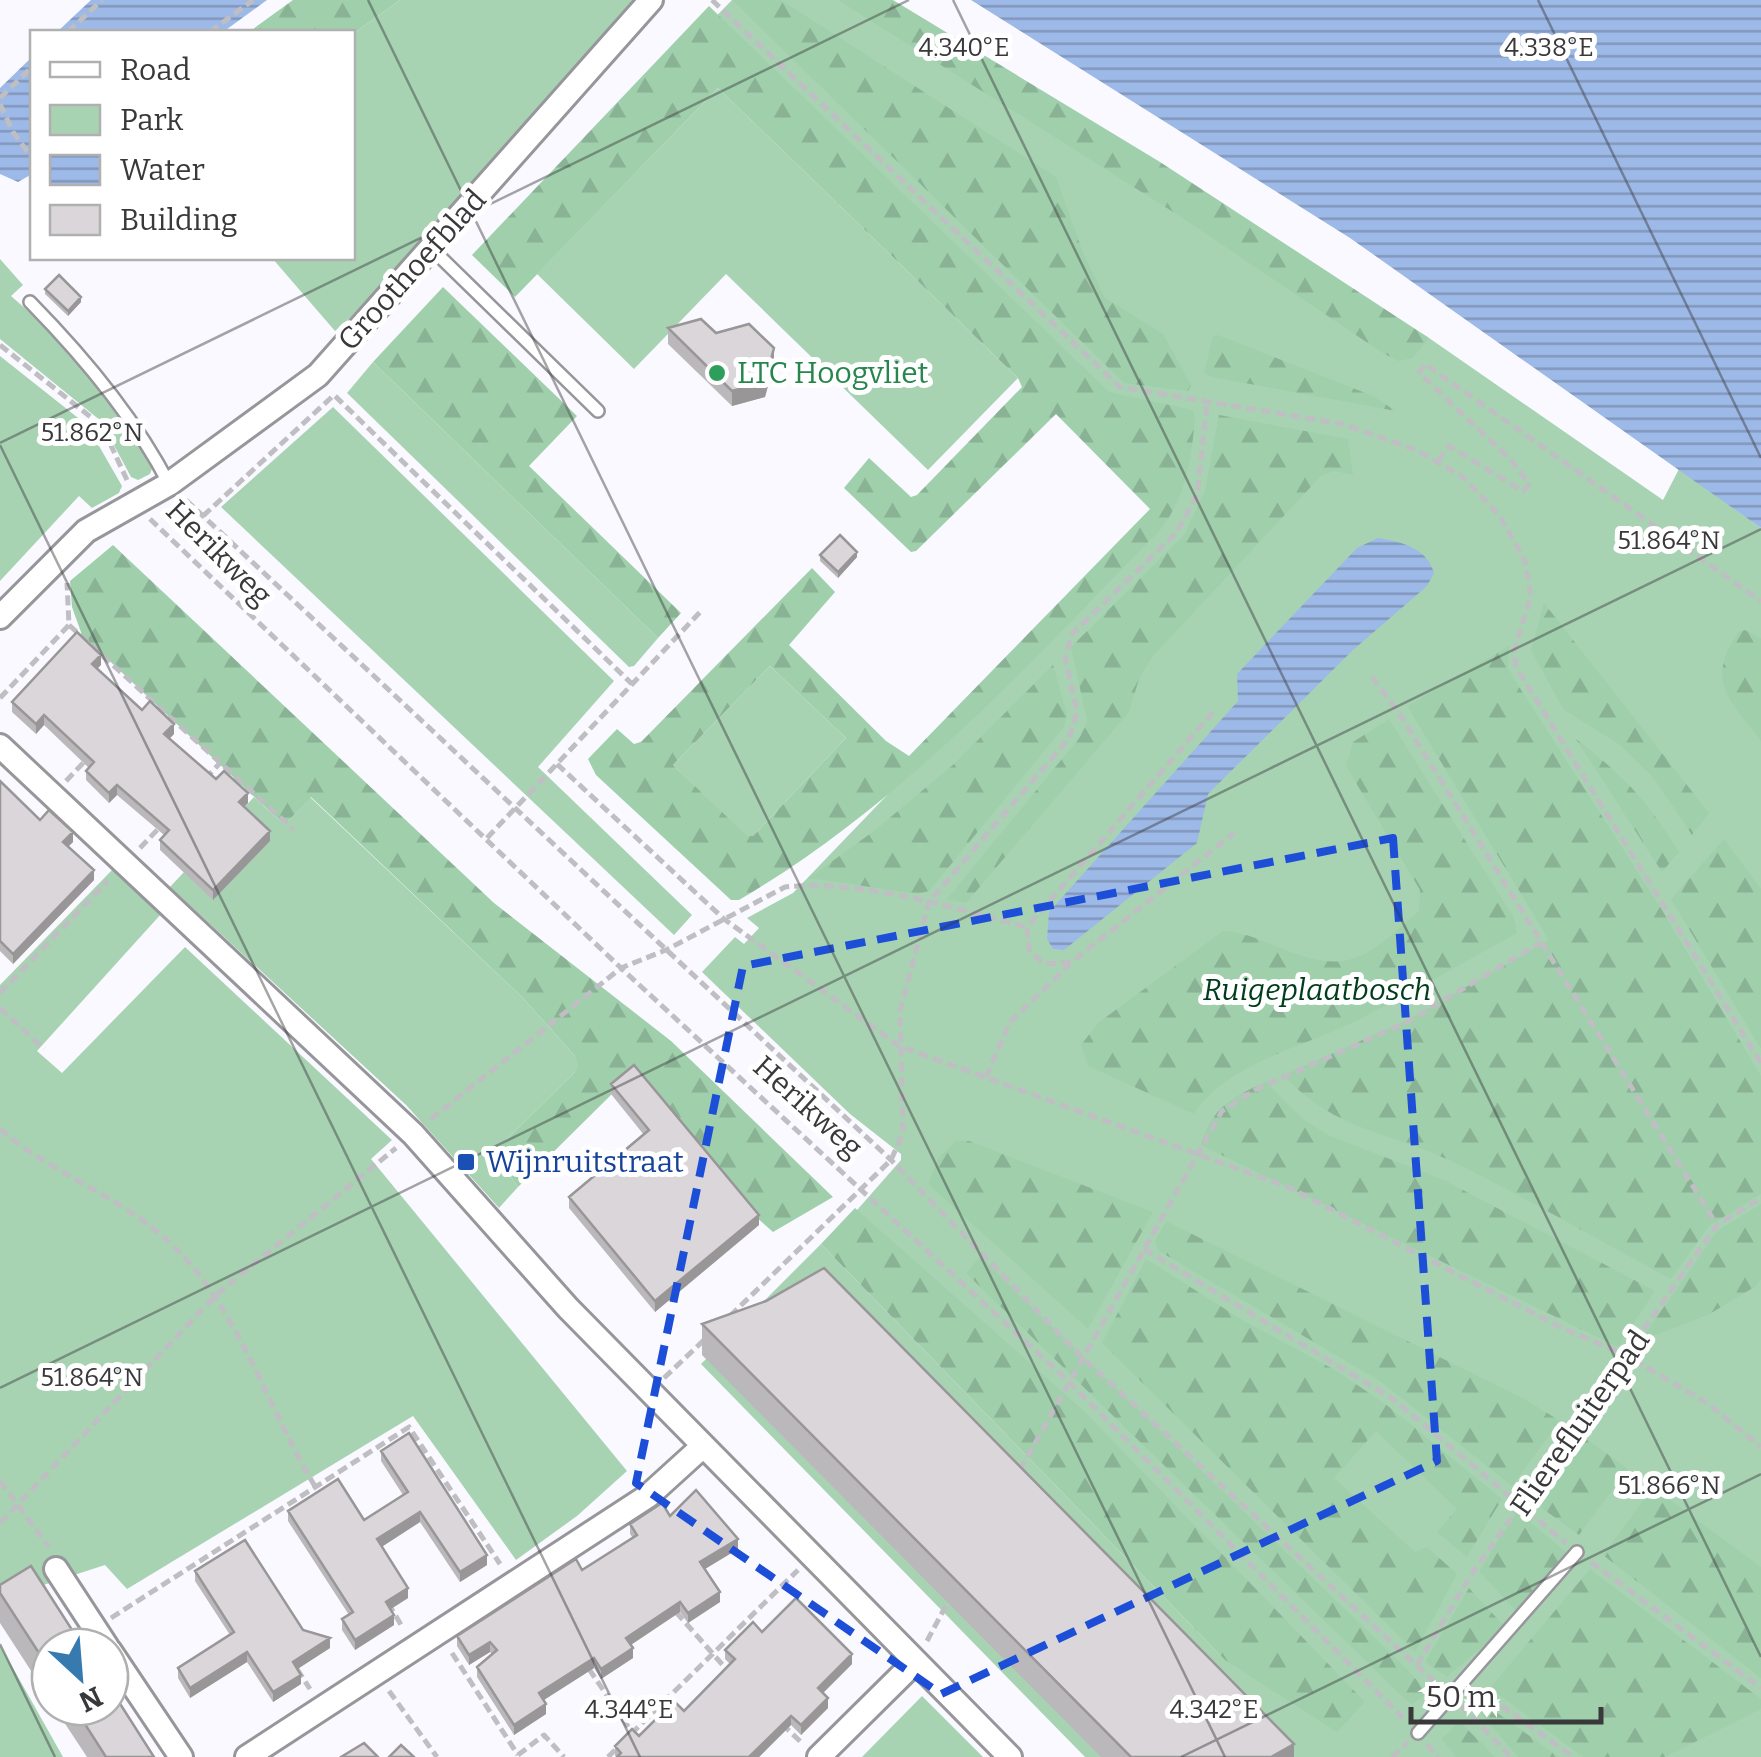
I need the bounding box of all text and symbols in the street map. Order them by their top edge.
legend [30,30,355,260]
text: 4.340°E [919,33,1009,63]
text: 4.338°E [1504,33,1594,63]
text: Road [120,52,191,88]
text: Park [120,102,183,138]
text: Water [120,152,205,188]
street label: Groothoefblad [330,182,494,358]
text: Building [120,202,238,238]
place label: LTC Hoogvliet [737,355,929,391]
marker: LTC Hoogvliet [706,362,728,384]
text: 51.862°N [41,418,143,448]
street label: Herikweg [159,493,279,613]
text: 51.864°N [1618,526,1720,556]
park label: Ruigeplaatbosch [1203,972,1431,1008]
street label: Herikweg [746,1049,870,1165]
place label: Wijnruitstraat [486,1144,684,1180]
marker: Wijnruitstraat [455,1151,477,1173]
street label: Flierefluiterpad [1503,1323,1657,1523]
text: 51.864°N [41,1363,143,1393]
text: 51.866°N [1617,1471,1721,1501]
north arrow [30,1627,130,1727]
scale bar [1411,1662,1601,1724]
text: N [74,1679,108,1719]
text: 50 m [1426,1679,1496,1715]
text: 4.344°E [585,1695,673,1725]
text: 4.342°E [1170,1695,1258,1725]

